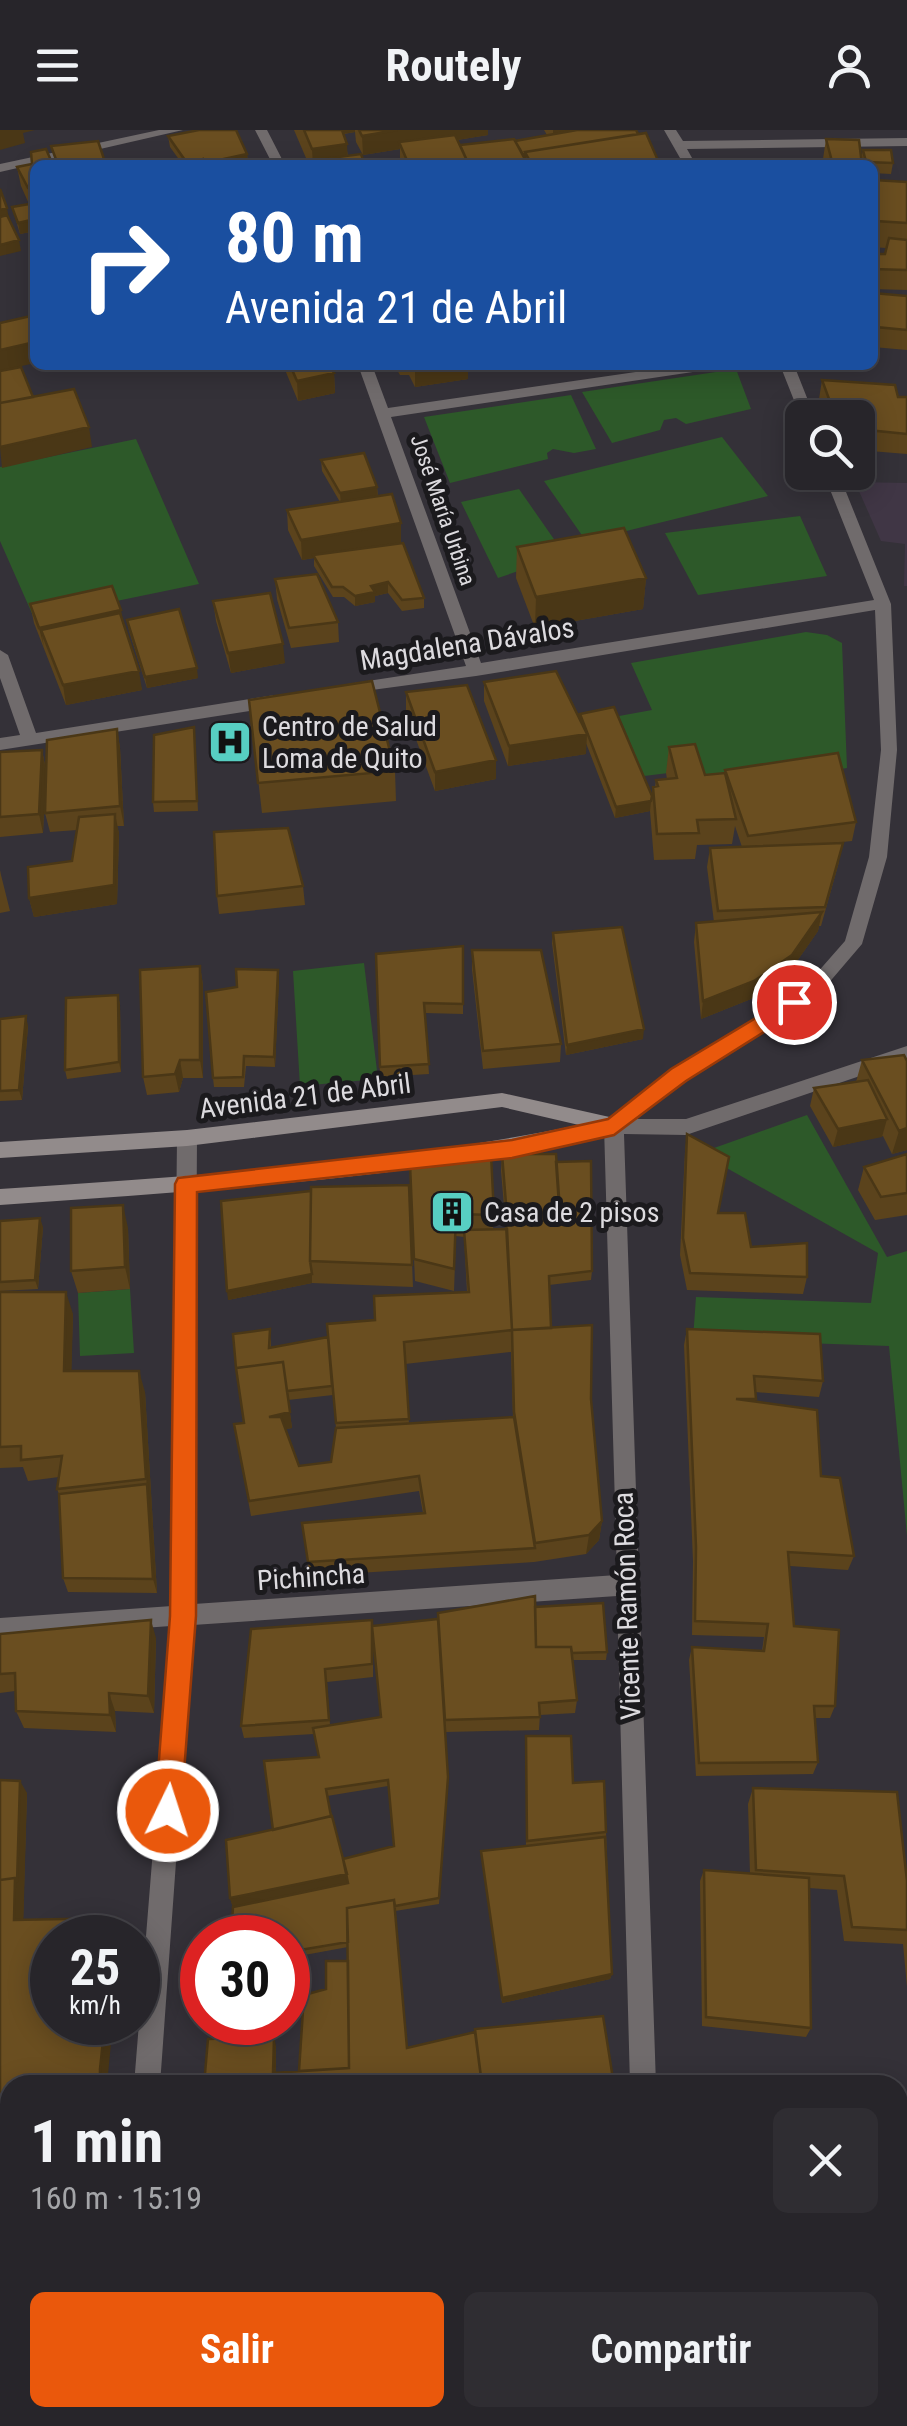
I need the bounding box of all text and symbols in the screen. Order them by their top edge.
icon: menu [30,38,85,93]
icon: person [822,38,877,93]
text: Routely [385,39,522,92]
text: 80 m [225,197,364,279]
icon: right [60,200,190,330]
text: Avenida 21 de Abril [225,281,567,334]
map controls [785,400,875,490]
button: search [785,400,875,490]
street label: José María Urbina [405,431,481,589]
street label: Magdalena Dávalos [358,611,576,677]
place label: Centro de Salud Loma de Quito [262,710,437,775]
hospital icon: Centro de Salud Loma de Quito [207,719,253,765]
pin [752,960,837,1045]
icon: arrive [767,975,822,1030]
street label: Avenida 21 de Abril [197,1067,413,1125]
building icon: Casa de 2 pisos [429,1189,475,1235]
place label: Casa de 2 pisos [484,1196,659,1229]
street label: Vicente Ramón Roca [607,1491,647,1721]
street label: Pichincha [256,1557,366,1597]
position arrow [116,1759,220,1863]
speed limit sign: 30 [180,1915,310,2045]
text: 25 [70,1939,120,1997]
text: km/h [69,1991,121,2020]
text: 1 min [30,2106,163,2177]
button: close [773,2108,878,2213]
text: 160 m · 15:19 [30,2179,202,2217]
button: Salir [30,2292,444,2407]
button: Compartir [464,2292,878,2407]

